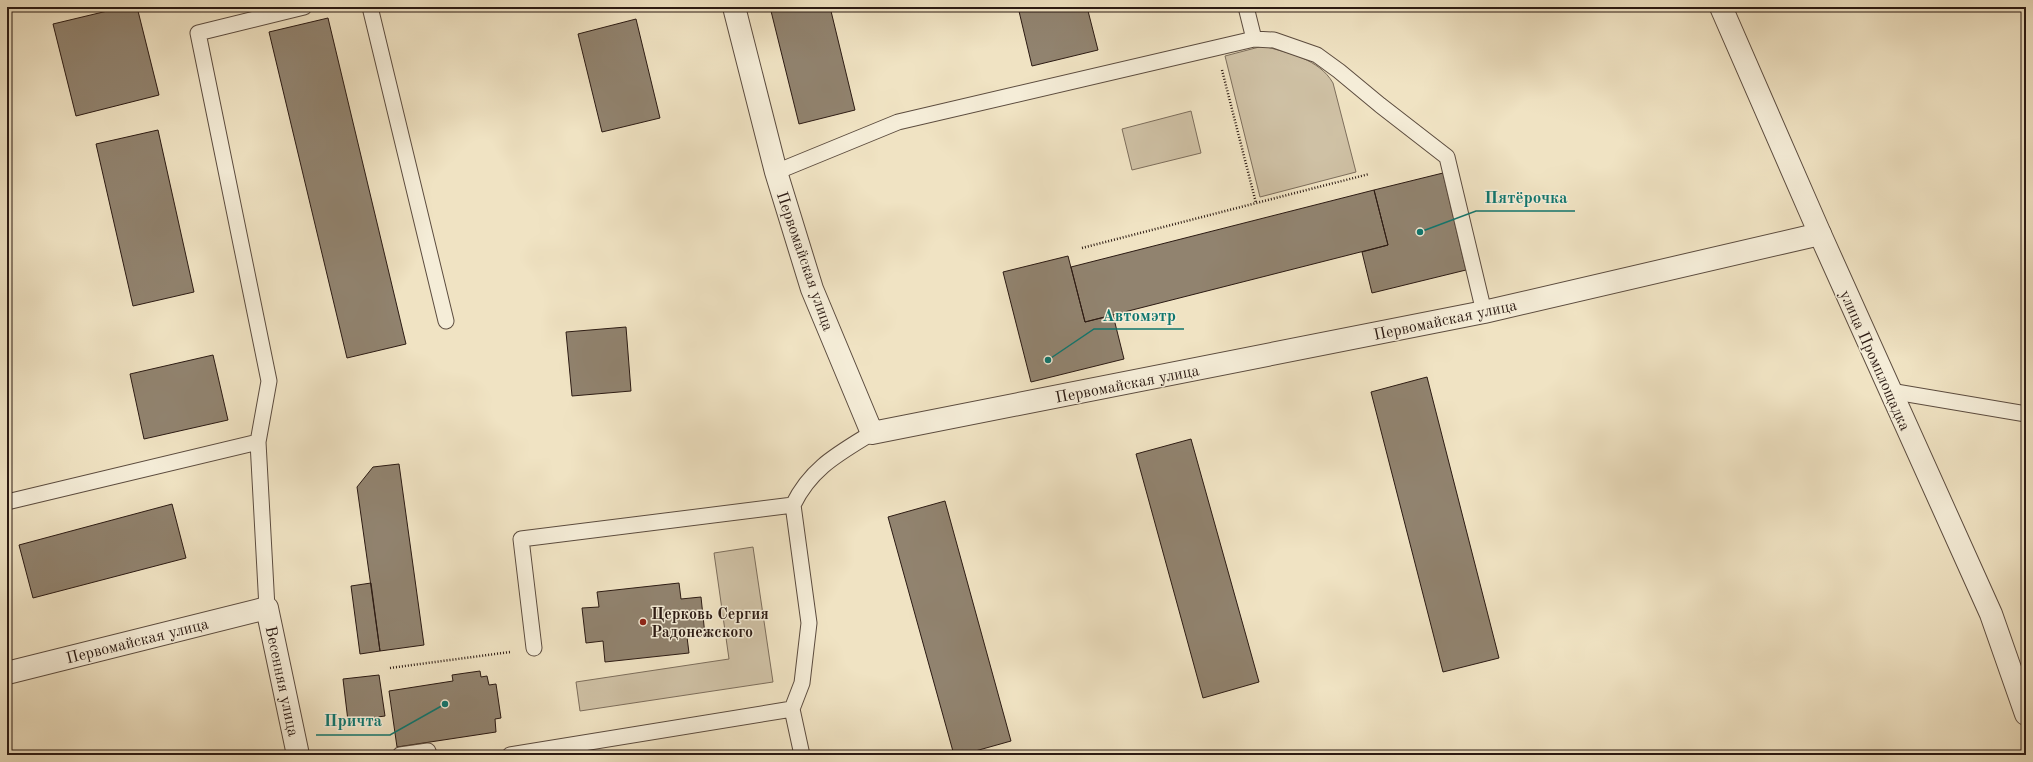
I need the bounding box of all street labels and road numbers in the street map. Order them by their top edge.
street label: Первомайская улица [773,190,836,333]
street label: улица Промплощадка [1836,288,1912,434]
street label: Первомайская улица [1372,298,1519,344]
street label: Первомайская улица [1054,363,1201,407]
street label: Первомайская улица [65,616,210,667]
street label: Весенняя улица [262,625,301,738]

